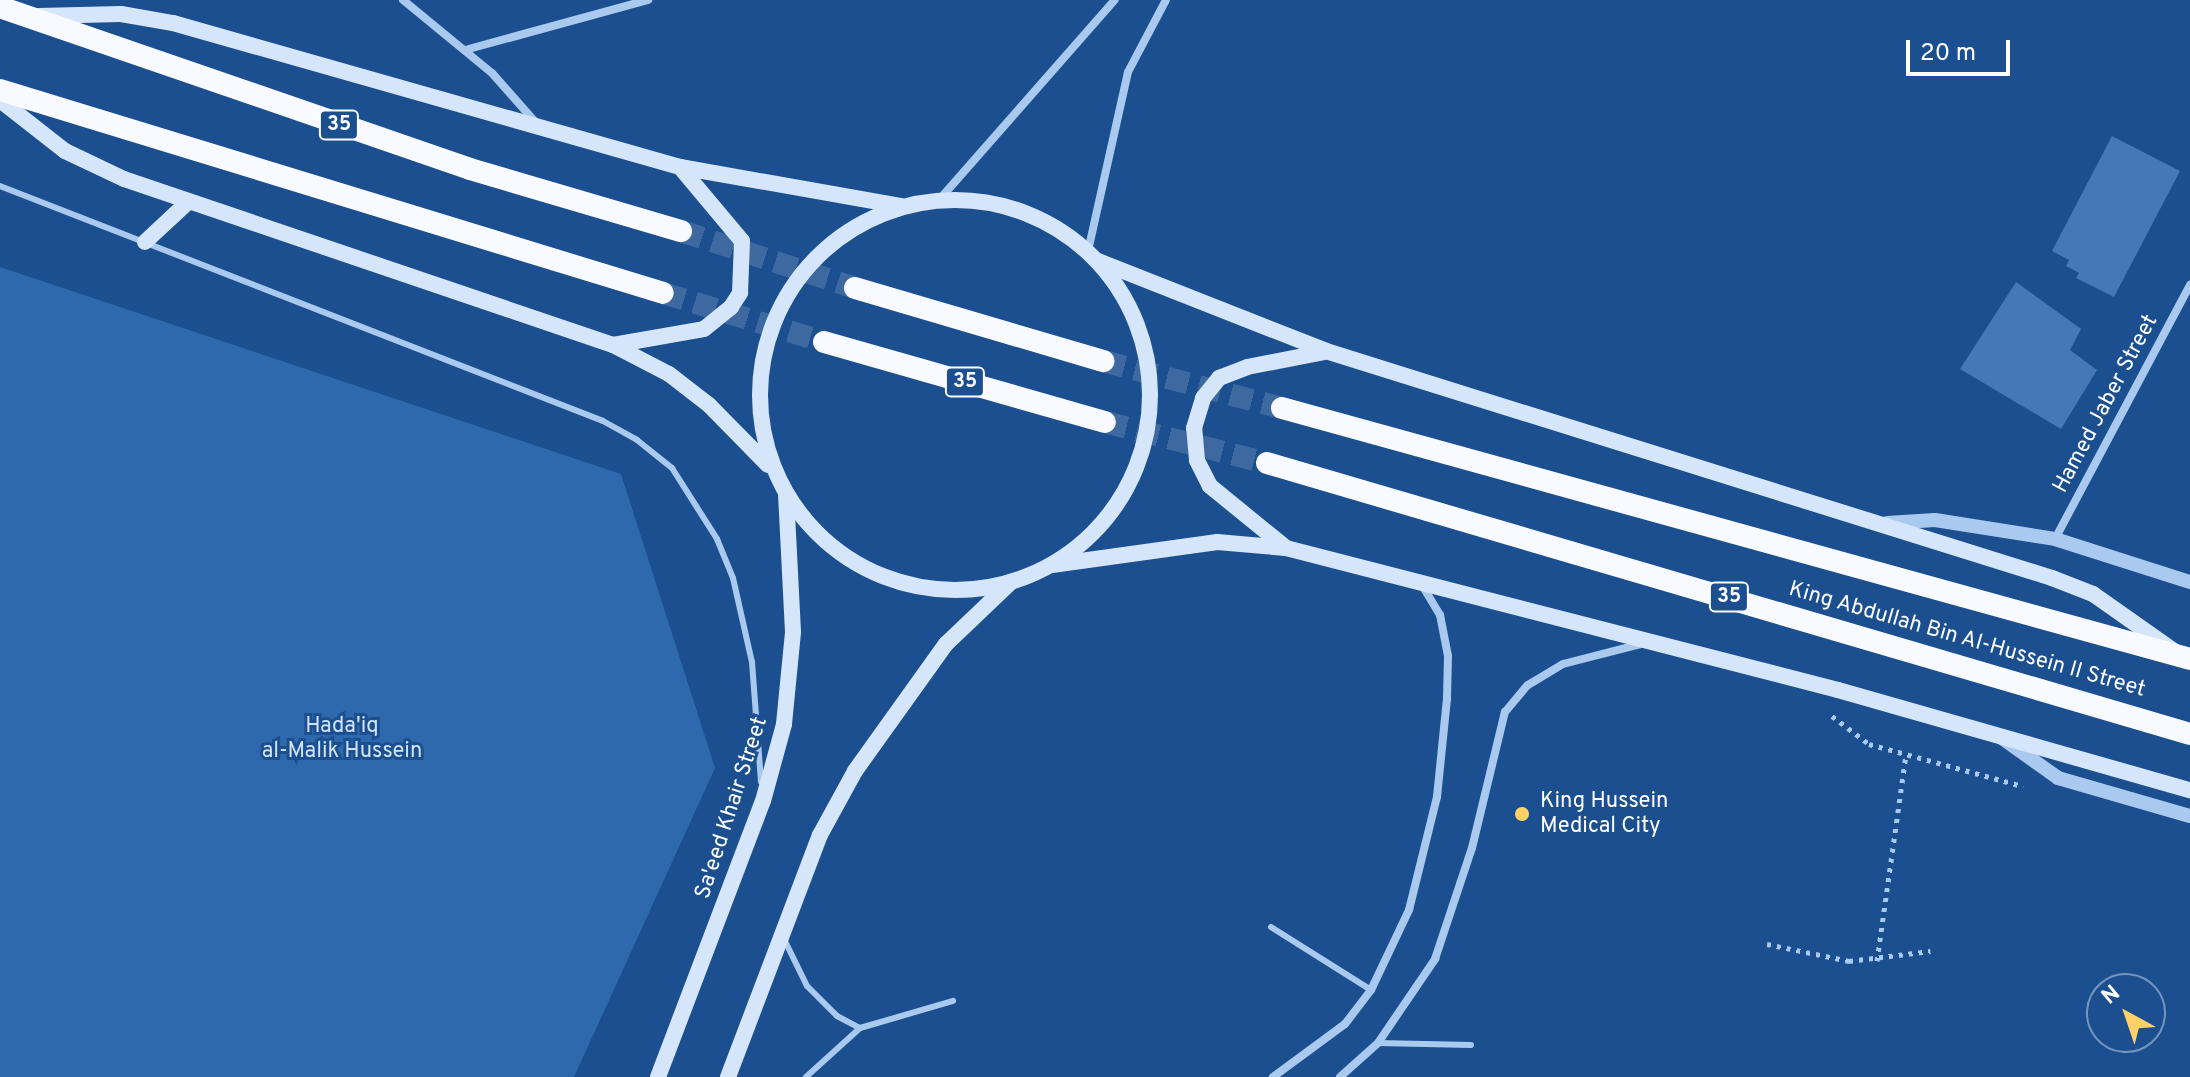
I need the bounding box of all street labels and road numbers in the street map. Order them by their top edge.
road number: 35 [317,109,361,141]
street label: Hamed Jaber Street [2048,310,2164,498]
road number: 35 [943,366,987,398]
street label: King Abdullah Bin Al-Hussein II Street [1785,576,2149,704]
road number: 35 [1707,581,1751,613]
street label: Sa'eed Khair Street [690,714,774,902]

